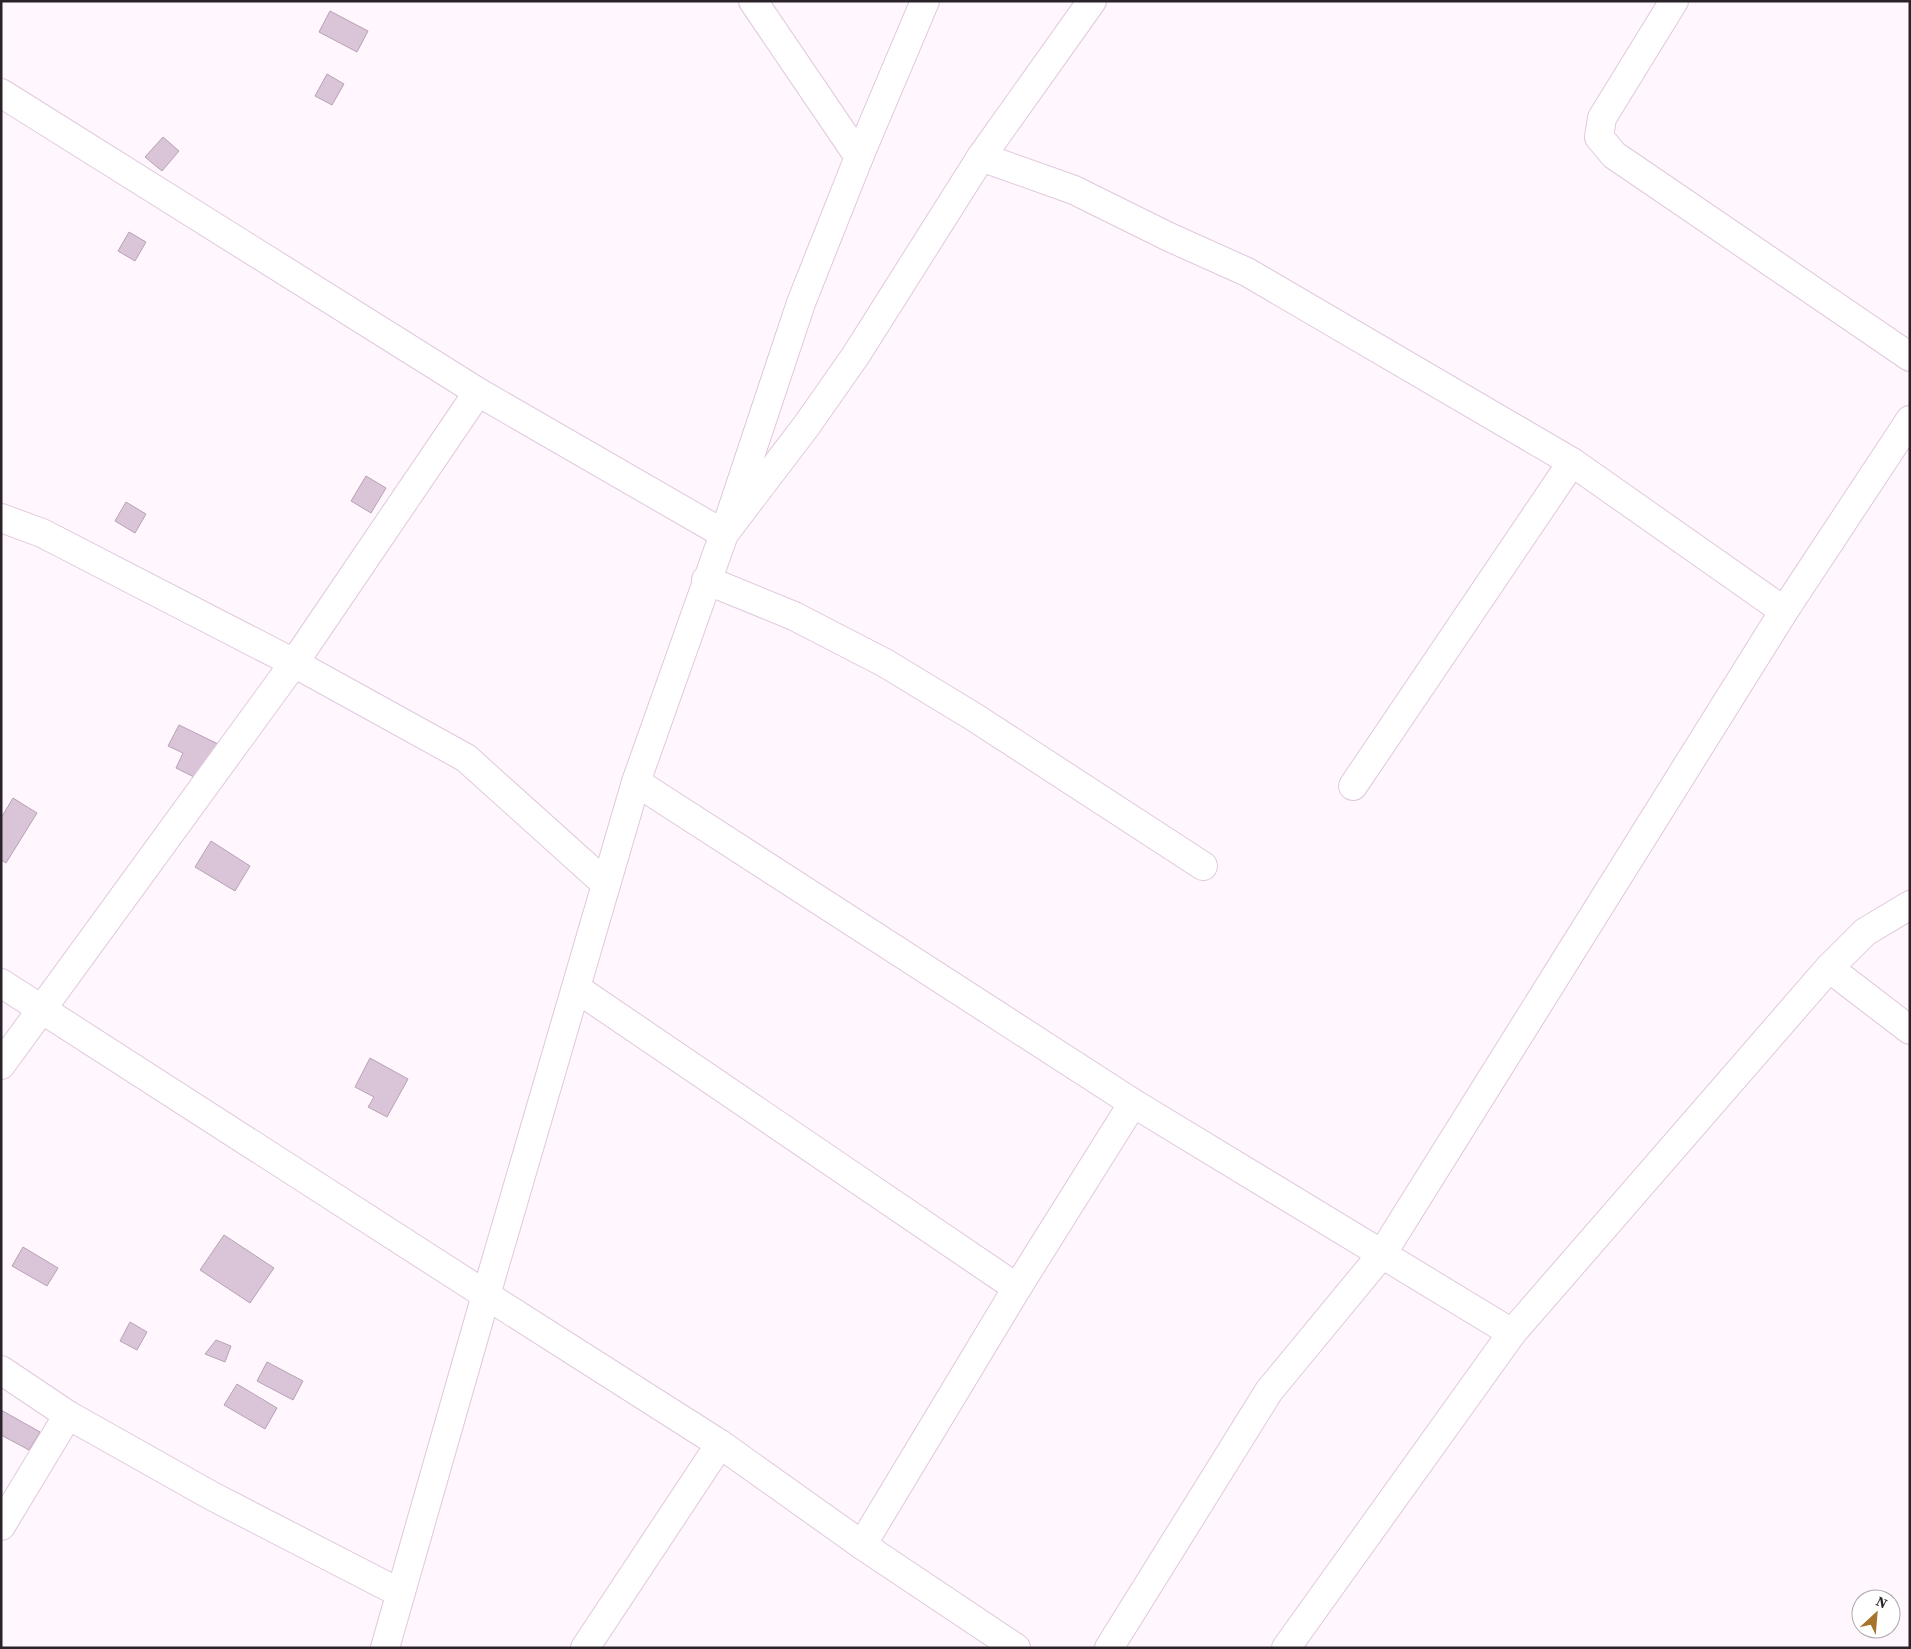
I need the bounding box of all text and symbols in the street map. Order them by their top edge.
north arrow [1851,1589,1901,1639]
text: N [1873,1591,1891,1614]

